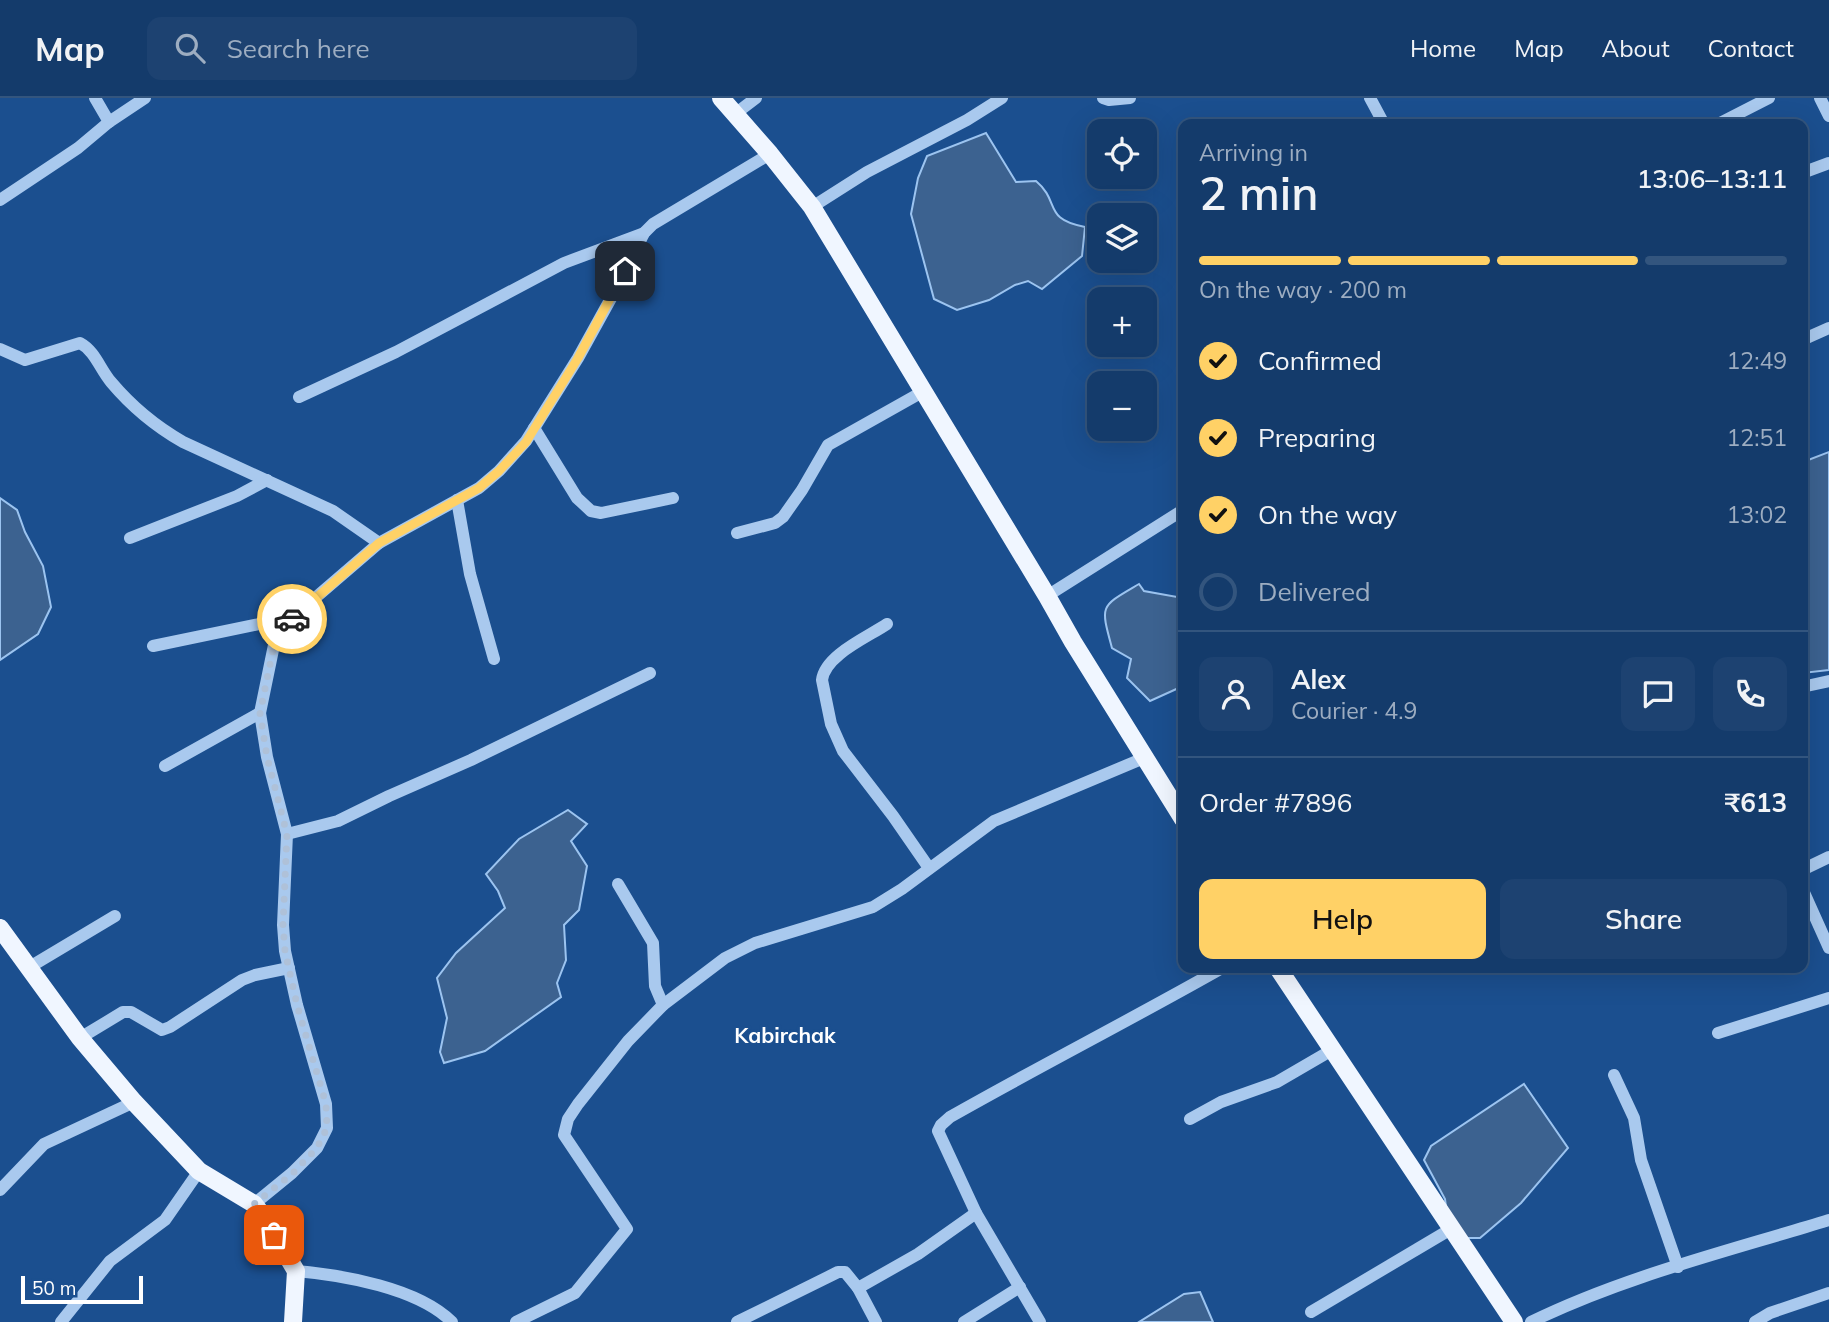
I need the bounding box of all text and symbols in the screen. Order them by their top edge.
search box [147,17,637,80]
text: Map [35,28,105,69]
icon: search [171,29,209,67]
text: Search here [227,32,370,65]
text: Home [1410,33,1476,63]
text: Map [1514,33,1564,63]
text: About [1602,33,1670,63]
text: Contact [1708,33,1794,63]
map controls [1087,119,1157,441]
button: locate [1087,119,1157,189]
text: Arriving in [1199,138,1308,167]
text: 13:06–13:11 [1637,162,1787,195]
text: 2 min [1199,164,1318,222]
button: layers [1087,203,1157,273]
pin [595,241,655,301]
icon: home [606,252,644,290]
text: On the way · 200 m [1199,275,1407,304]
button: + [1087,287,1157,357]
icon: check [1199,342,1237,380]
text: Confirmed [1258,344,1382,377]
text: 12:49 [1727,346,1787,375]
button: − [1087,371,1157,441]
icon: check [1199,419,1237,457]
text: Preparing [1258,421,1376,454]
text: 12:51 [1727,423,1787,452]
icon: check [1199,496,1237,534]
text: On the way [1258,498,1397,531]
text: 13:02 [1727,500,1787,529]
text: Delivered [1258,575,1371,608]
courier [257,584,327,654]
icon: car [273,600,311,638]
button: person [1199,657,1273,731]
button: chat [1621,657,1695,731]
button: phone [1713,657,1787,731]
text: Alex [1291,663,1346,696]
text: Courier · 4.9 [1291,696,1417,725]
text: Order #7896 [1199,786,1352,819]
text: ₹613 [1725,786,1787,819]
button: Help [1199,879,1486,959]
button: Share [1500,879,1787,959]
district label: Kabirchak [734,1022,836,1048]
pin [244,1205,304,1265]
icon: bag [255,1216,293,1254]
scale bar [21,1273,144,1305]
text: 50 m [32,1276,76,1300]

